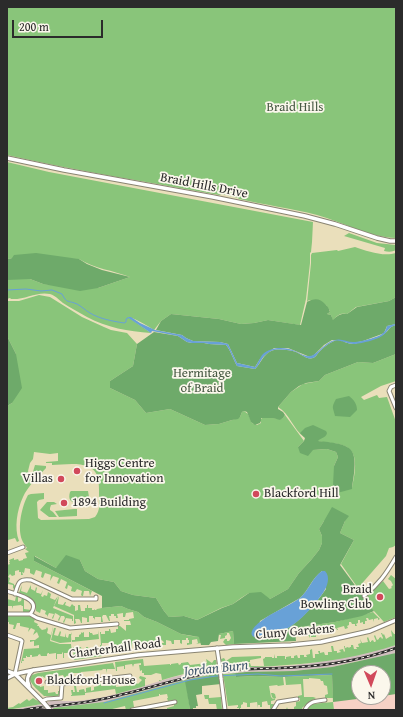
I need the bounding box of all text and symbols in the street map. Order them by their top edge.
scale bar [14,12,105,38]
text: 200 m [19,18,49,35]
park label: Braid Hills [267,100,323,116]
street label: Braid Hills Drive [159,170,249,202]
park label: Hermitage of Braid [173,366,231,397]
place label: Higgs Centre for Innovation [85,456,164,487]
marker: Higgs Centre for Innovation [72,466,82,476]
place label: Villas [22,471,53,487]
marker: Villas [56,474,66,484]
place label: Blackford Hill [264,486,339,502]
marker: Blackford Hill [251,489,261,499]
place label: 1894 Building [72,495,146,511]
marker: 1894 Building [59,498,69,508]
place label: Braid Bowling Club [301,582,372,613]
marker: Braid Bowling Club [375,592,385,602]
street label: Cluny Gardens [255,621,335,643]
street label: Charterhall Road [68,636,162,662]
water label: Jordan Burn [183,657,249,681]
north arrow [351,665,391,705]
place label: Blackford House [47,673,136,689]
marker: Blackford House [34,676,44,686]
text: N [367,688,375,704]

